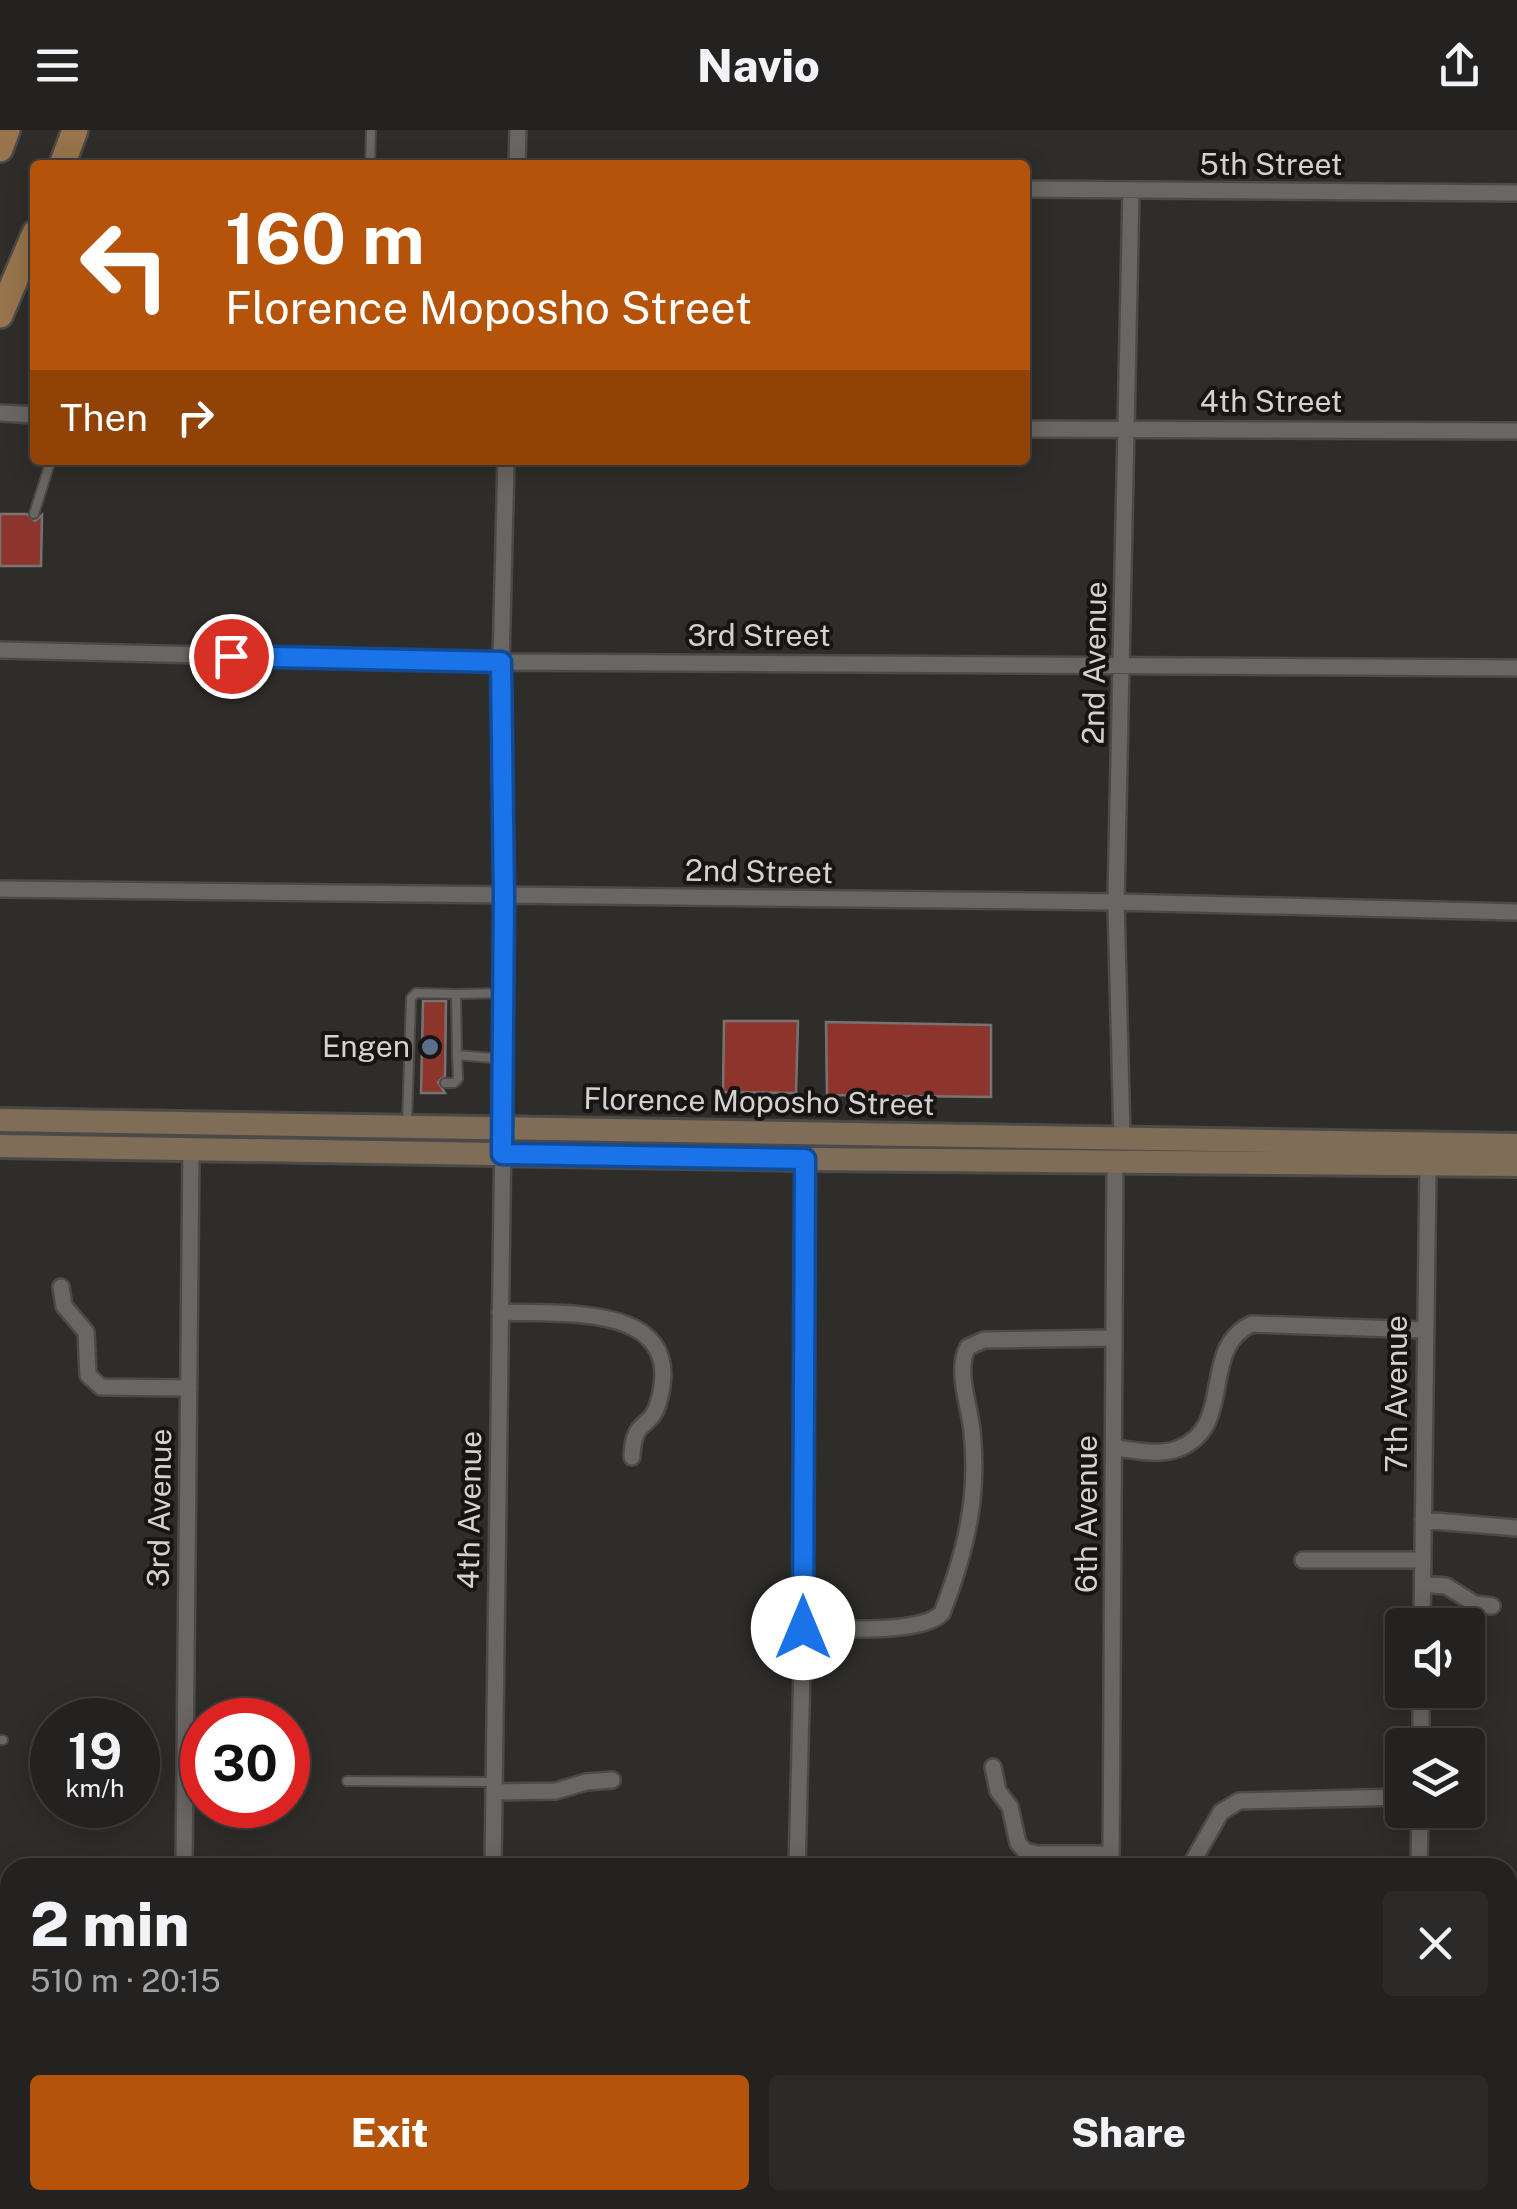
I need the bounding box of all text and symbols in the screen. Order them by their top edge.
icon: menu [30,38,85,93]
icon: share [1432,38,1487,93]
text: Navio [697,39,820,92]
street label: 5th Street [1199,146,1343,182]
text: 160 m [225,197,425,280]
icon: left [60,200,190,330]
text: Florence Moposho Street [225,281,752,334]
street label: 4th Street [1200,383,1342,419]
icon: right [168,390,223,445]
text: Then [60,395,148,440]
street label: 2nd Avenue [1075,581,1113,745]
pin [189,614,274,699]
street label: 3rd Street [687,617,831,653]
icon: arrive [204,629,259,684]
street label: 2nd Street [685,852,833,890]
place label: Engen [322,1028,410,1064]
marker: Engen [419,1036,441,1058]
street label: Florence Moposho Street [583,1080,935,1122]
street label: 7th Avenue [1378,1315,1414,1473]
street label: 3rd Avenue [140,1428,178,1588]
street label: 4th Avenue [450,1431,488,1589]
street label: 6th Avenue [1068,1435,1104,1593]
position arrow [751,1576,855,1680]
map controls [1385,1608,1485,1828]
button: sound [1385,1608,1485,1708]
speed limit sign: 30 [180,1698,310,1828]
text: 19 [68,1721,122,1780]
button: layers [1385,1728,1485,1828]
text: km/h [66,1773,124,1803]
text: 2 min [30,1889,189,1960]
button: close [1383,1891,1488,1996]
text: 510 m · 20:15 [30,1962,221,1999]
button: Exit [30,2075,749,2190]
button: Share [769,2075,1488,2190]

